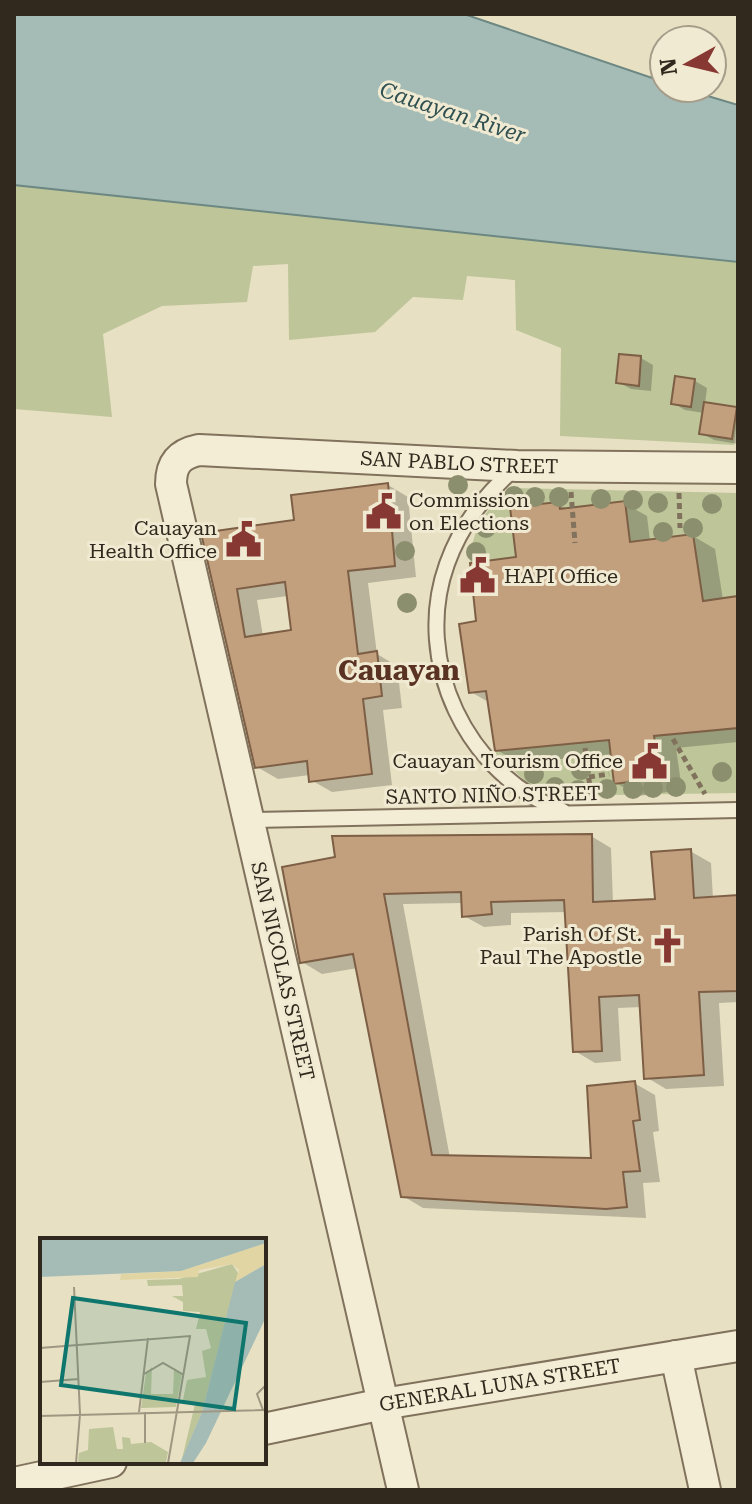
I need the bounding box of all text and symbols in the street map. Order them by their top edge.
north arrow [648,24,728,104]
text: N [655,57,682,77]
water label: Cauayan River [377,77,529,148]
street label: SAN PABLO STREET [360,446,559,478]
place label: Commission on Elections [409,488,529,535]
public building icon: Commission on Elections [364,492,402,530]
place label: Cauayan Health Office [89,516,217,563]
public building icon: Cauayan Health Office [224,520,262,558]
public building icon: HAPI Office [459,557,497,595]
place label: HAPI Office [504,564,618,588]
district label: Cauayan [338,654,460,687]
public building icon: Cauayan Tourism Office [630,742,668,780]
place label: Cauayan Tourism Office [392,749,623,773]
street label: SANTO NIÑO STREET [385,781,601,809]
street label: SAN NICOLAS STREET [246,859,320,1083]
place label: Parish Of St. Paul The Apostle [480,922,642,969]
church icon: Parish Of St. Paul The Apostle [649,927,687,965]
inset map [40,1238,266,1464]
street label: GENERAL LUNA STREET [377,1353,622,1416]

